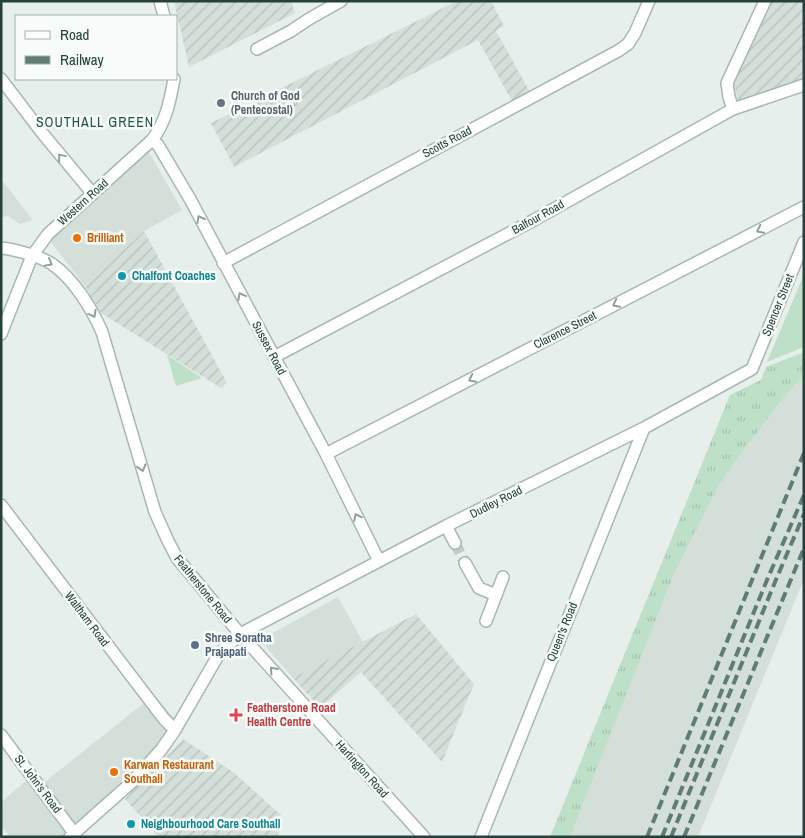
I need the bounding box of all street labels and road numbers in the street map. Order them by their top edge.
street label: Scotts Road [420,122,474,162]
street label: Western Road [54,175,112,229]
street label: Balfour Road [509,196,567,238]
street label: Spencer Street [758,271,798,338]
street label: Clarence Street [531,307,599,353]
street label: Sussex Road [248,318,290,378]
street label: Dudley Road [467,482,525,522]
street label: Featherstone Road [170,551,236,627]
street label: Waltham Road [61,588,113,650]
street label: Queen's Road [543,600,581,664]
street label: Hartington Road [332,737,392,801]
street label: St. John's Road [11,752,65,816]

